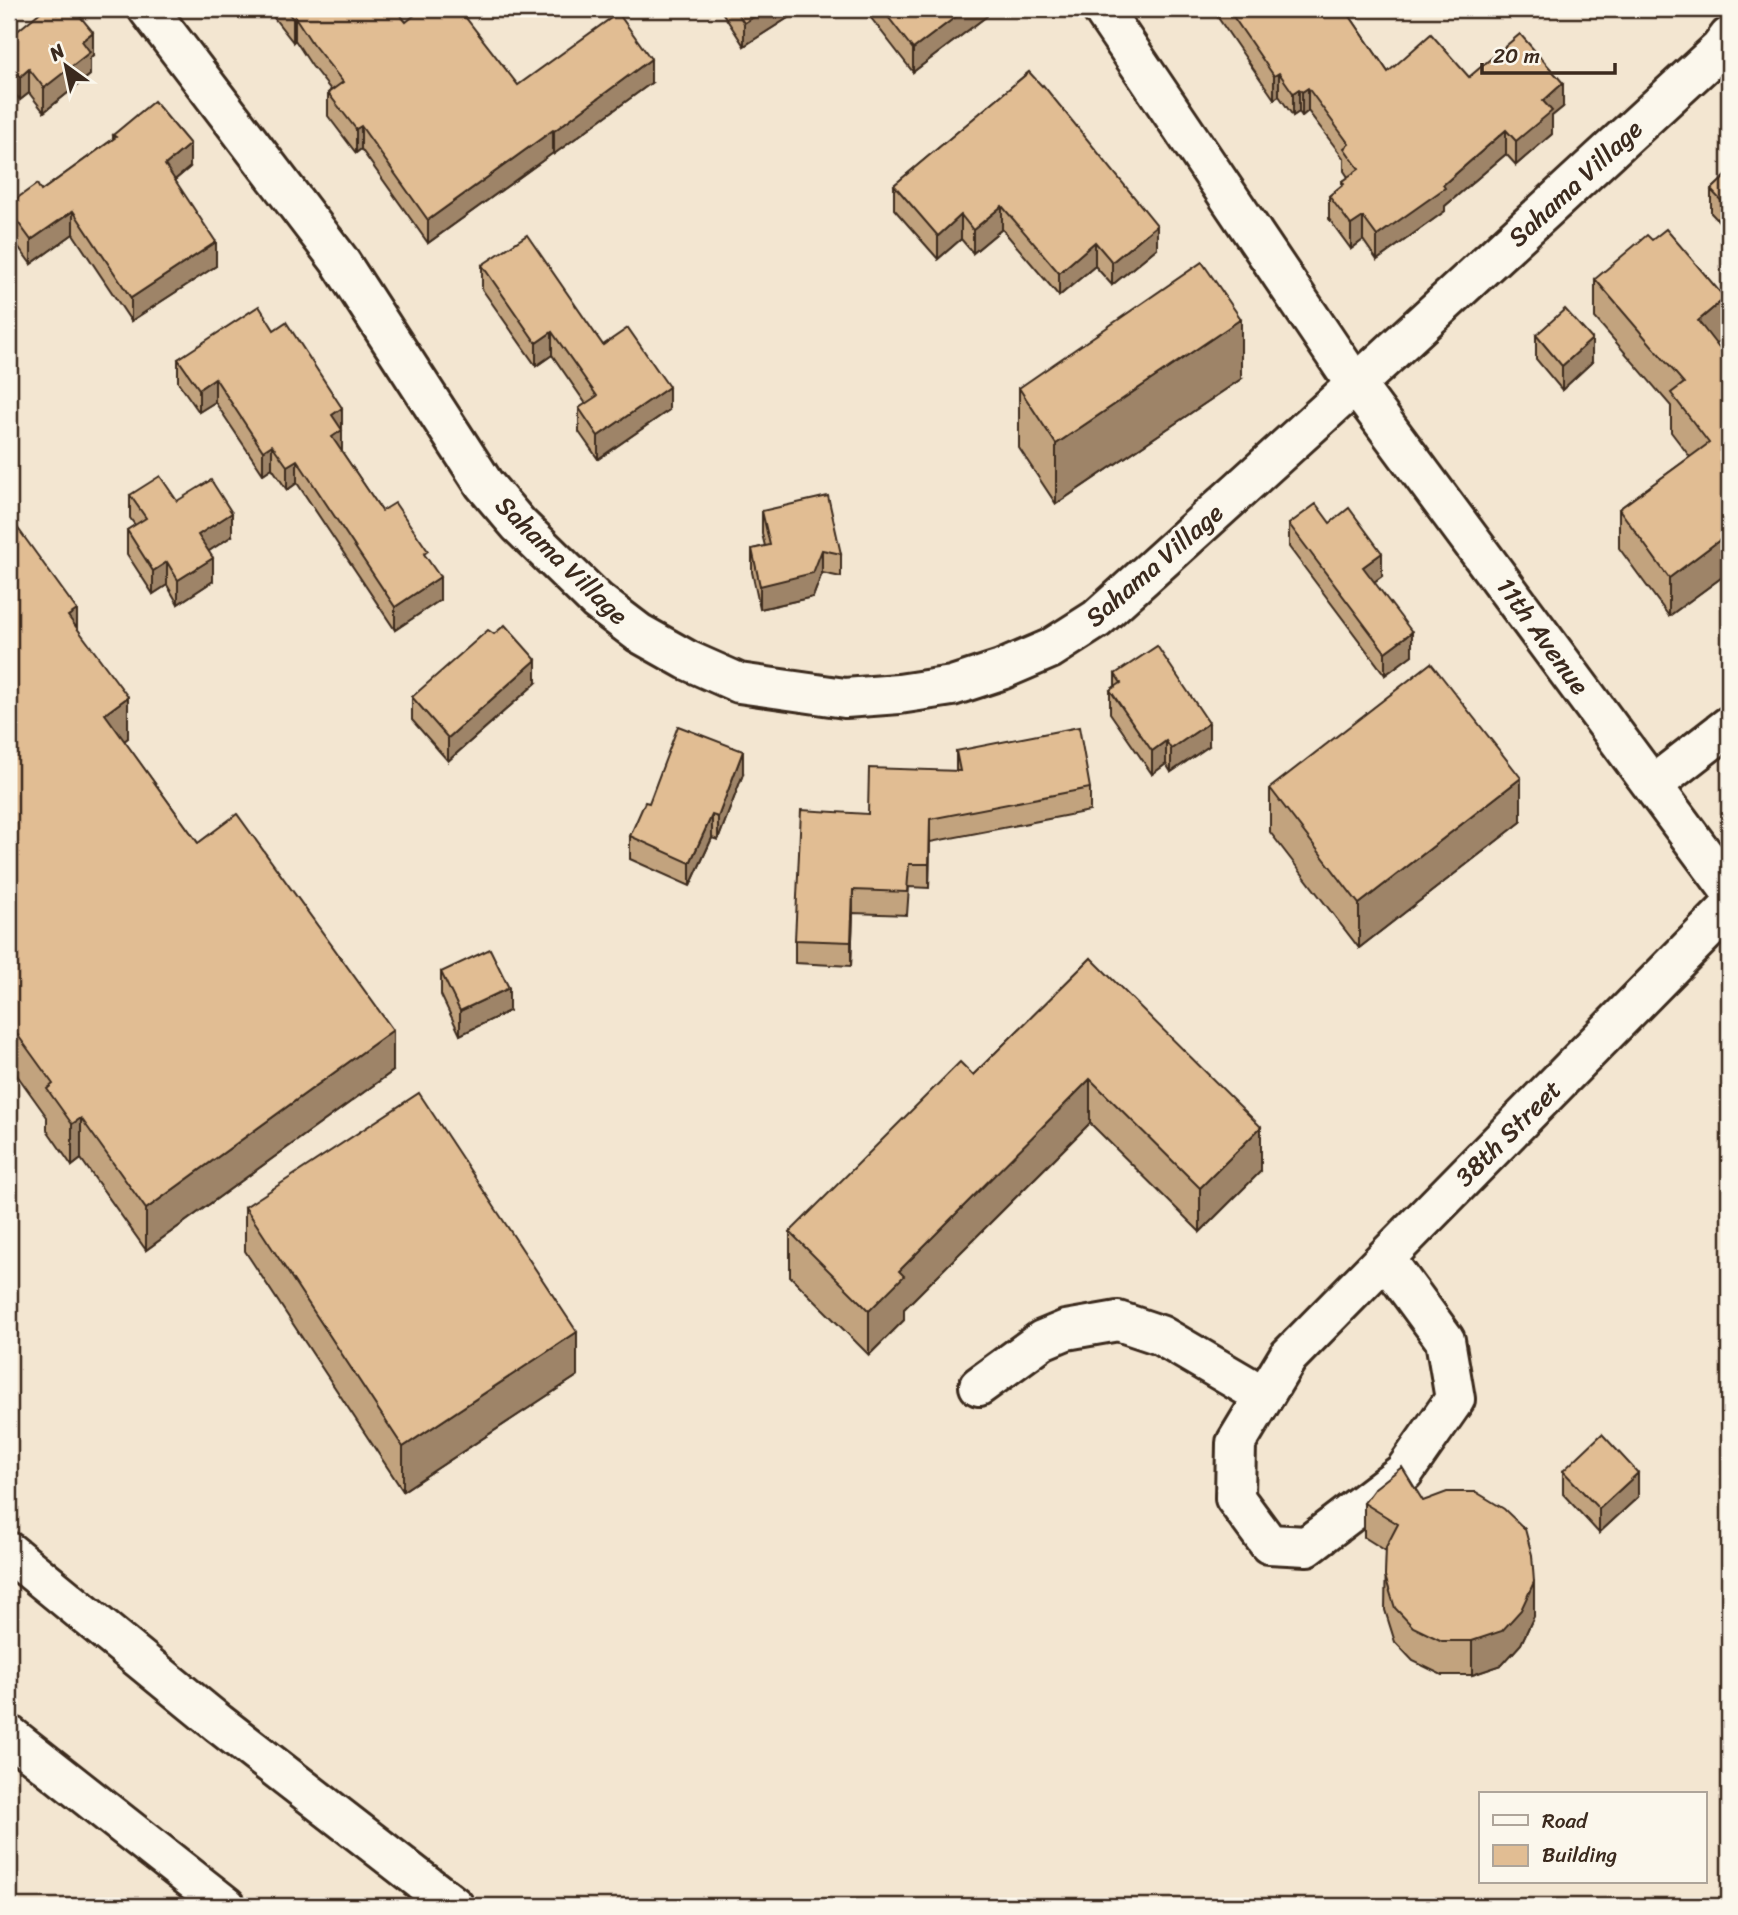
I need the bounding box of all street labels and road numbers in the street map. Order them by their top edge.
street label: Sahama Village [1496,107,1654,258]
street label: Sahama Village [484,484,640,637]
street label: Sahama Village [1074,491,1234,639]
street label: 11th Avenue [1484,567,1602,705]
street label: 38th Street [1443,1068,1573,1198]

